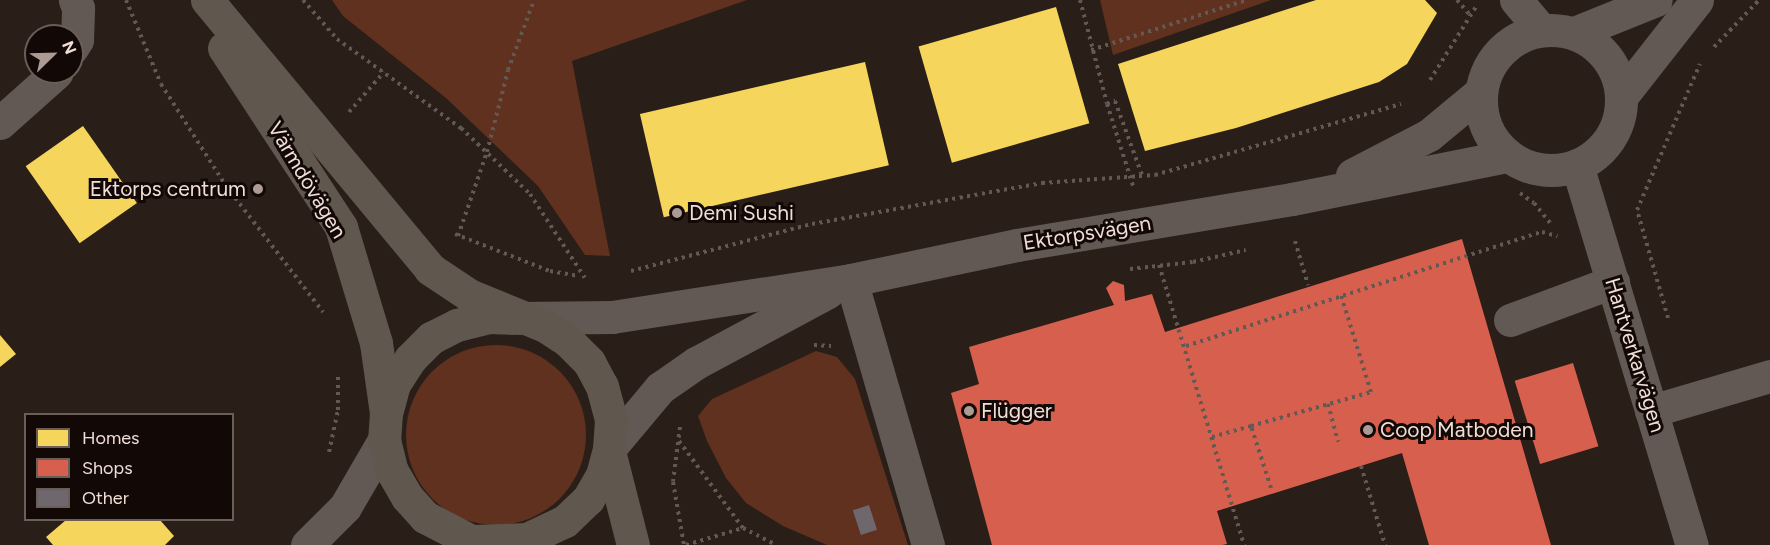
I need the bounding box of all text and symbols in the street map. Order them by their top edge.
north arrow [24,24,84,84]
text: N [58,38,80,57]
street label: Värmdövägen [262,117,352,243]
place label: Ektorps centrum [90,176,246,202]
marker: Ektorps centrum [251,182,265,196]
place label: Demi Sushi [689,200,794,226]
marker: Demi Sushi [670,206,684,220]
street label: Ektorpsvägen [1021,210,1153,256]
street label: Hantverkarvägen [1600,275,1670,435]
place label: Flügger [981,398,1052,424]
marker: Flügger [962,404,976,418]
legend [24,413,234,521]
place label: Coop Matboden [1380,417,1533,443]
marker: Coop Matboden [1361,423,1375,437]
text: Homes [82,427,140,449]
text: Shops [82,457,133,479]
text: Other [82,487,129,509]

